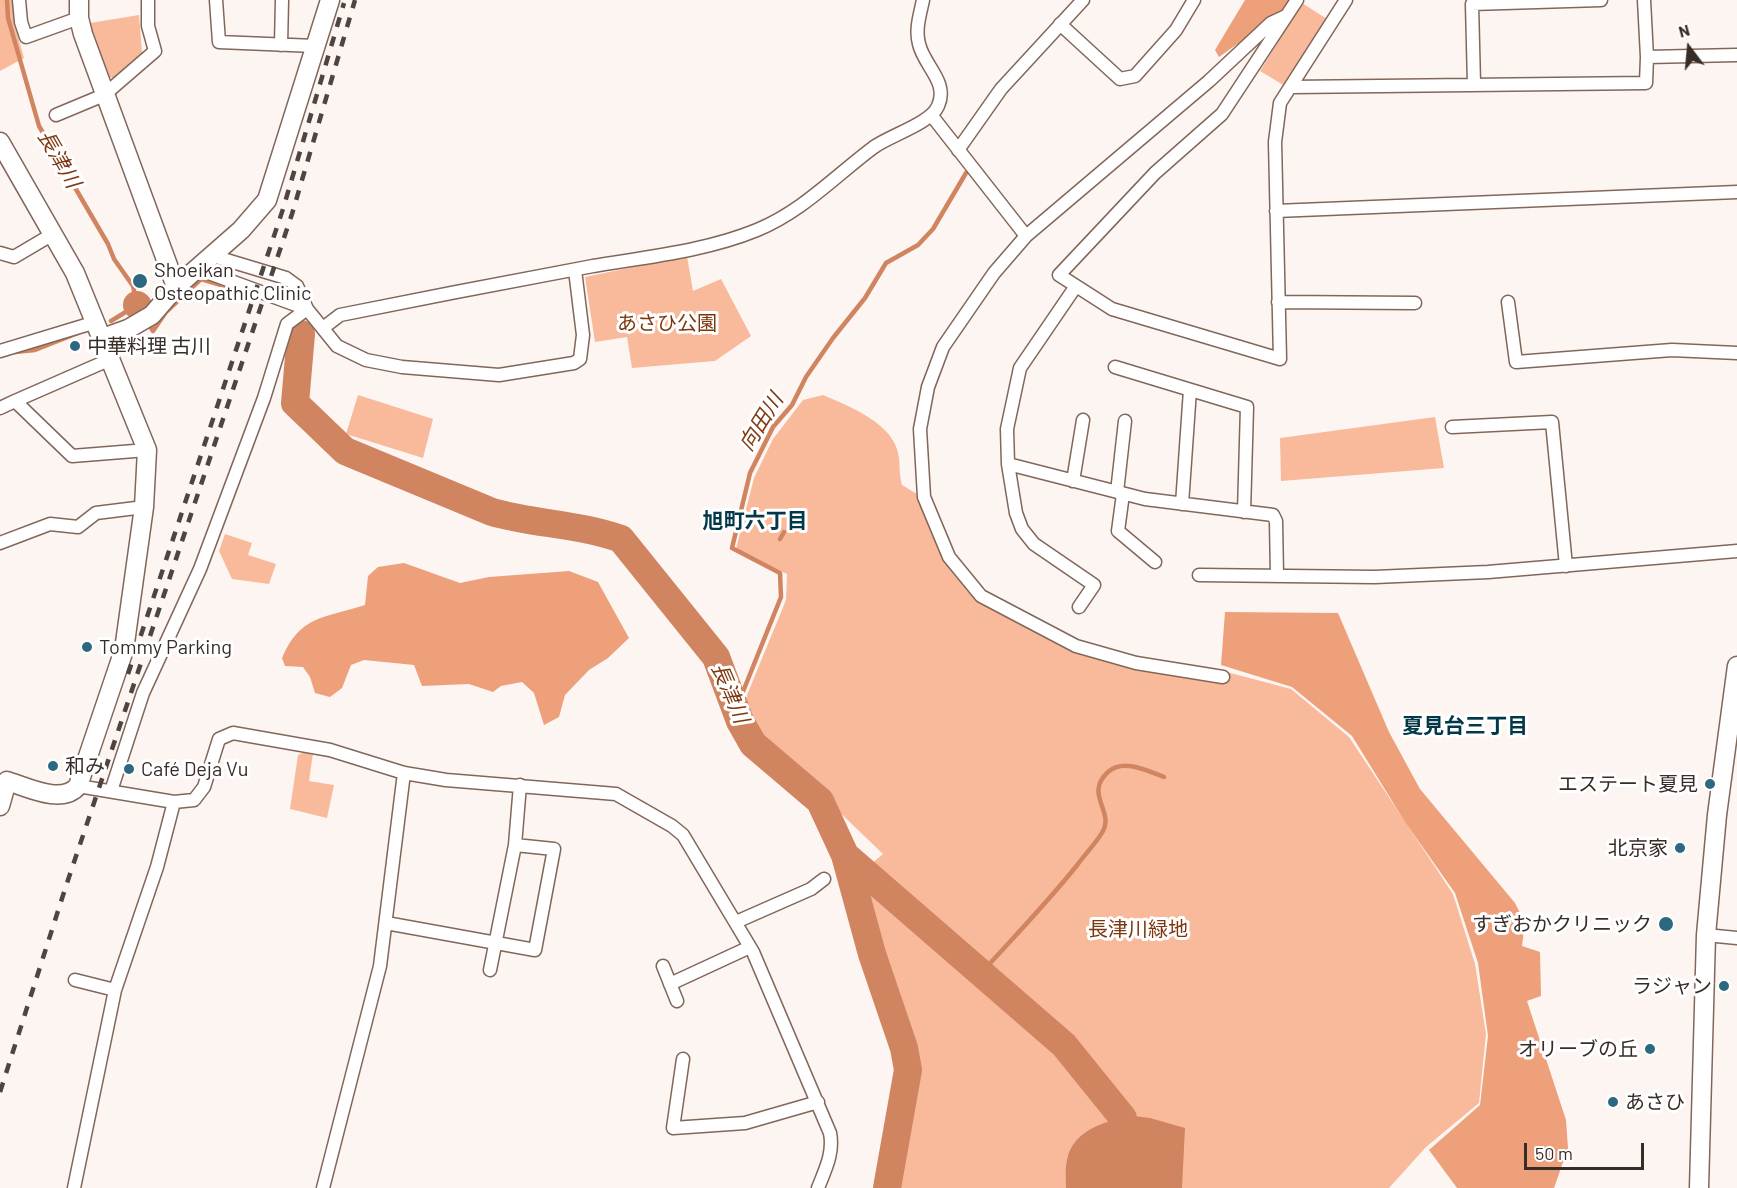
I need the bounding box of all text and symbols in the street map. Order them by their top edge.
north arrow [1659,18,1719,78]
text: N [1676,20,1692,41]
water label: 長津川 [32,125,86,193]
place label: Shoeikan Osteopathic Clinic [154,258,311,305]
marker: Shoeikan Osteopathic Clinic [131,272,149,290]
park label: あさひ公園 [617,311,717,335]
place label: 中華料理 古川 [87,334,211,358]
marker: 中華料理 古川 [68,339,82,353]
water label: 向田川 [734,389,788,455]
district label: 旭町六丁目 [703,508,807,534]
place label: Tommy Parking [99,635,232,659]
marker: Tommy Parking [80,640,94,654]
water label: 長津川 [706,659,754,727]
district label: 夏見台三丁目 [1402,713,1528,739]
place label: 和み [65,754,105,778]
place label: Café Deja Vu [141,757,248,781]
marker: 和み [46,759,60,773]
marker: Café Deja Vu [122,762,136,776]
place label: エステート夏見 [1558,772,1698,796]
marker: エステート夏見 [1703,777,1717,791]
place label: 北京家 [1608,836,1668,860]
marker: 北京家 [1673,841,1687,855]
place label: すぎおかクリニック [1472,912,1652,936]
marker: すぎおかクリニック [1657,915,1675,933]
park label: 長津川緑地 [1088,917,1188,941]
place label: ラジャン [1632,974,1712,998]
marker: ラジャン [1717,979,1731,993]
place label: オリーブの丘 [1518,1037,1638,1061]
marker: オリーブの丘 [1643,1042,1657,1056]
place label: あさひ [1625,1090,1685,1114]
marker: あさひ [1606,1095,1620,1109]
scale bar [1527,1131,1647,1169]
text: 50 m [1535,1142,1573,1164]

